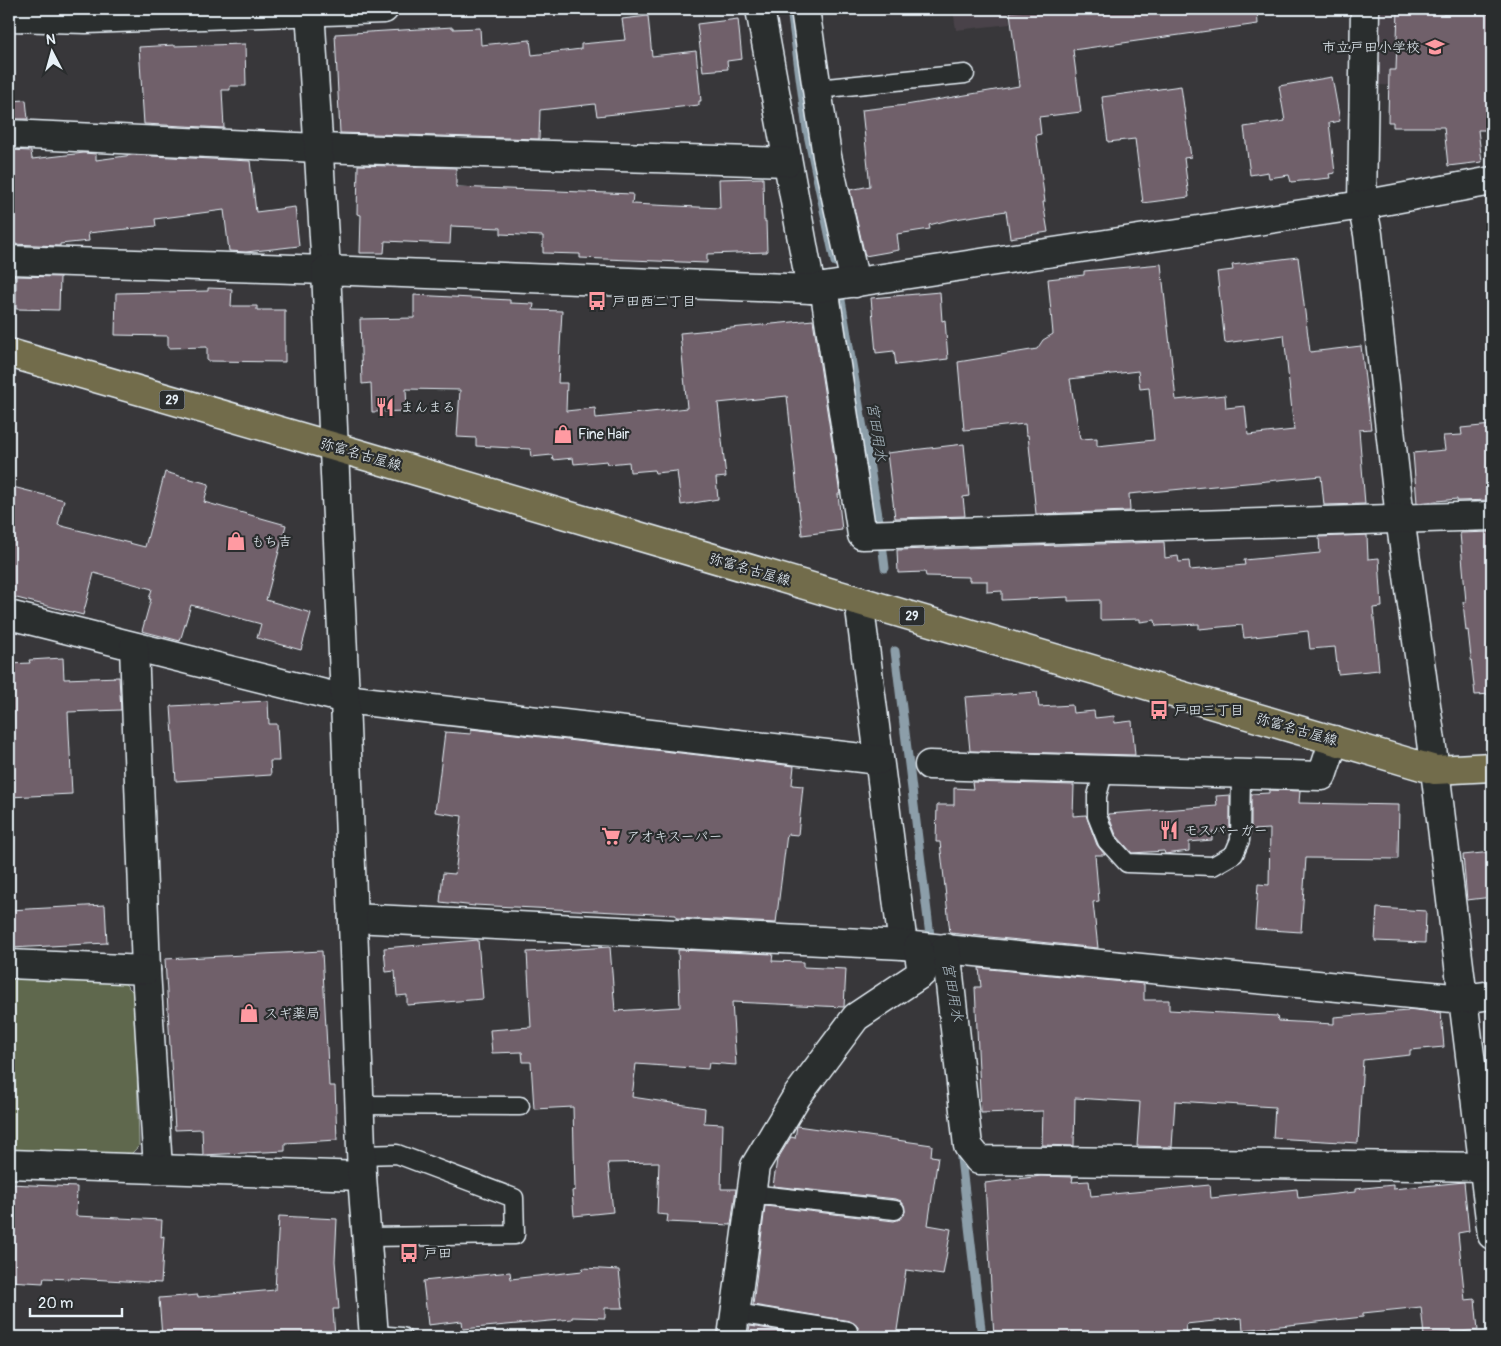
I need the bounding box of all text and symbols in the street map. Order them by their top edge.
north arrow [28,28,78,78]
text: N [45,31,56,49]
school or university icon: 市立戸田小学校 [1424,36,1446,58]
place label: 市立戸田小学校 [1322,39,1420,56]
bus stop icon: 戸田西二丁目 [586,290,608,312]
place label: 戸田西二丁目 [612,293,696,310]
road number: 29 [160,390,184,410]
restaurant icon: まんまる [374,396,396,418]
place label: まんまる [400,399,456,416]
water label: 宮田用水 [862,401,891,463]
shop icon: Fine Hair [552,423,574,445]
place label: Fine Hair [578,426,630,443]
street label: 弥富名古屋線 [318,435,404,474]
shop icon: もち吉 [225,530,247,552]
place label: もち吉 [251,533,292,550]
street label: 弥富名古屋線 [707,550,793,589]
road number: 29 [900,606,924,626]
bus stop icon: 戸田三丁目 [1148,699,1170,721]
place label: 戸田三丁目 [1174,702,1244,719]
street label: 弥富名古屋線 [1254,710,1340,749]
restaurant icon: モスバーガー [1158,819,1180,841]
place label: モスバーガー [1184,822,1268,839]
supermarket icon: アオキスーパー [600,825,622,847]
place label: アオキスーパー [626,828,723,845]
water label: 宮田用水 [938,961,967,1023]
shop icon: スギ薬局 [238,1002,260,1024]
place label: スギ薬局 [264,1005,320,1022]
bus stop icon: 戸田 [398,1242,420,1264]
place label: 戸田 [424,1245,452,1262]
scale bar [30,1286,122,1318]
text: 20 m [38,1294,73,1313]

